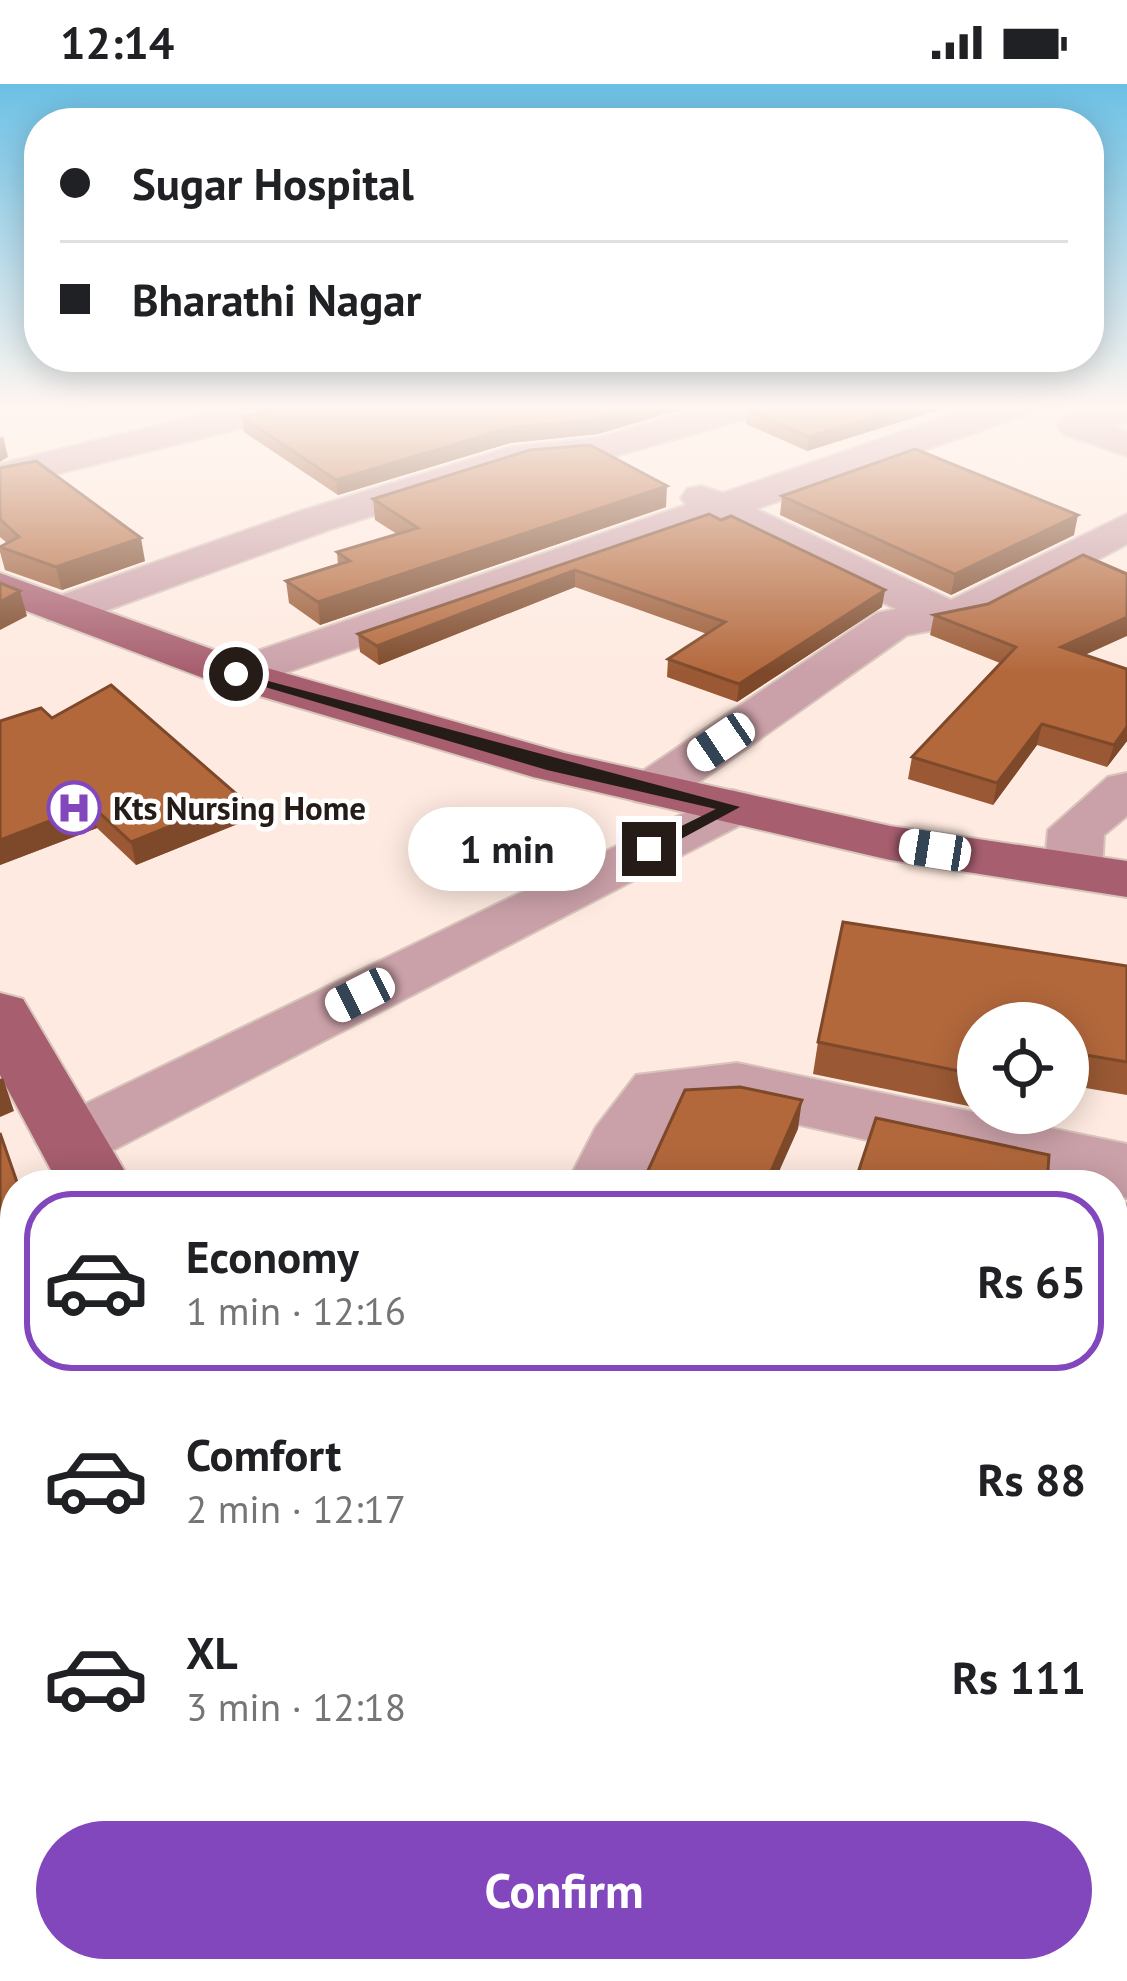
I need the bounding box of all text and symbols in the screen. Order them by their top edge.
text: 12:14 [60,13,174,71]
text: Sugar Hospital [132,154,414,212]
text: Bharathi Nagar [132,270,421,328]
route start [209,647,263,701]
car [681,707,761,777]
hospital icon: Kts Nursing Home [46,780,102,836]
place label: Kts Nursing Home [113,786,366,829]
callout: 1 min [409,807,607,891]
route end [622,822,676,876]
text: 1 min [459,823,555,874]
car [897,827,973,873]
car [320,963,400,1027]
map controls [957,1002,1089,1134]
button: locate [957,1002,1089,1134]
icon: car [42,1227,150,1335]
text: Economy [186,1227,359,1285]
text: Rs 65 [978,1252,1086,1310]
text: 1 min · 12:16 [186,1285,406,1336]
icon: car [42,1425,150,1533]
text: Comfort [186,1425,341,1483]
text: Rs 88 [978,1450,1086,1508]
text: 2 min · 12:17 [186,1483,406,1534]
icon: car [42,1623,150,1731]
text: XL [186,1623,238,1681]
text: Rs 111 [952,1648,1086,1706]
text: 3 min · 12:18 [186,1681,406,1732]
button: Confirm [36,1821,1092,1959]

